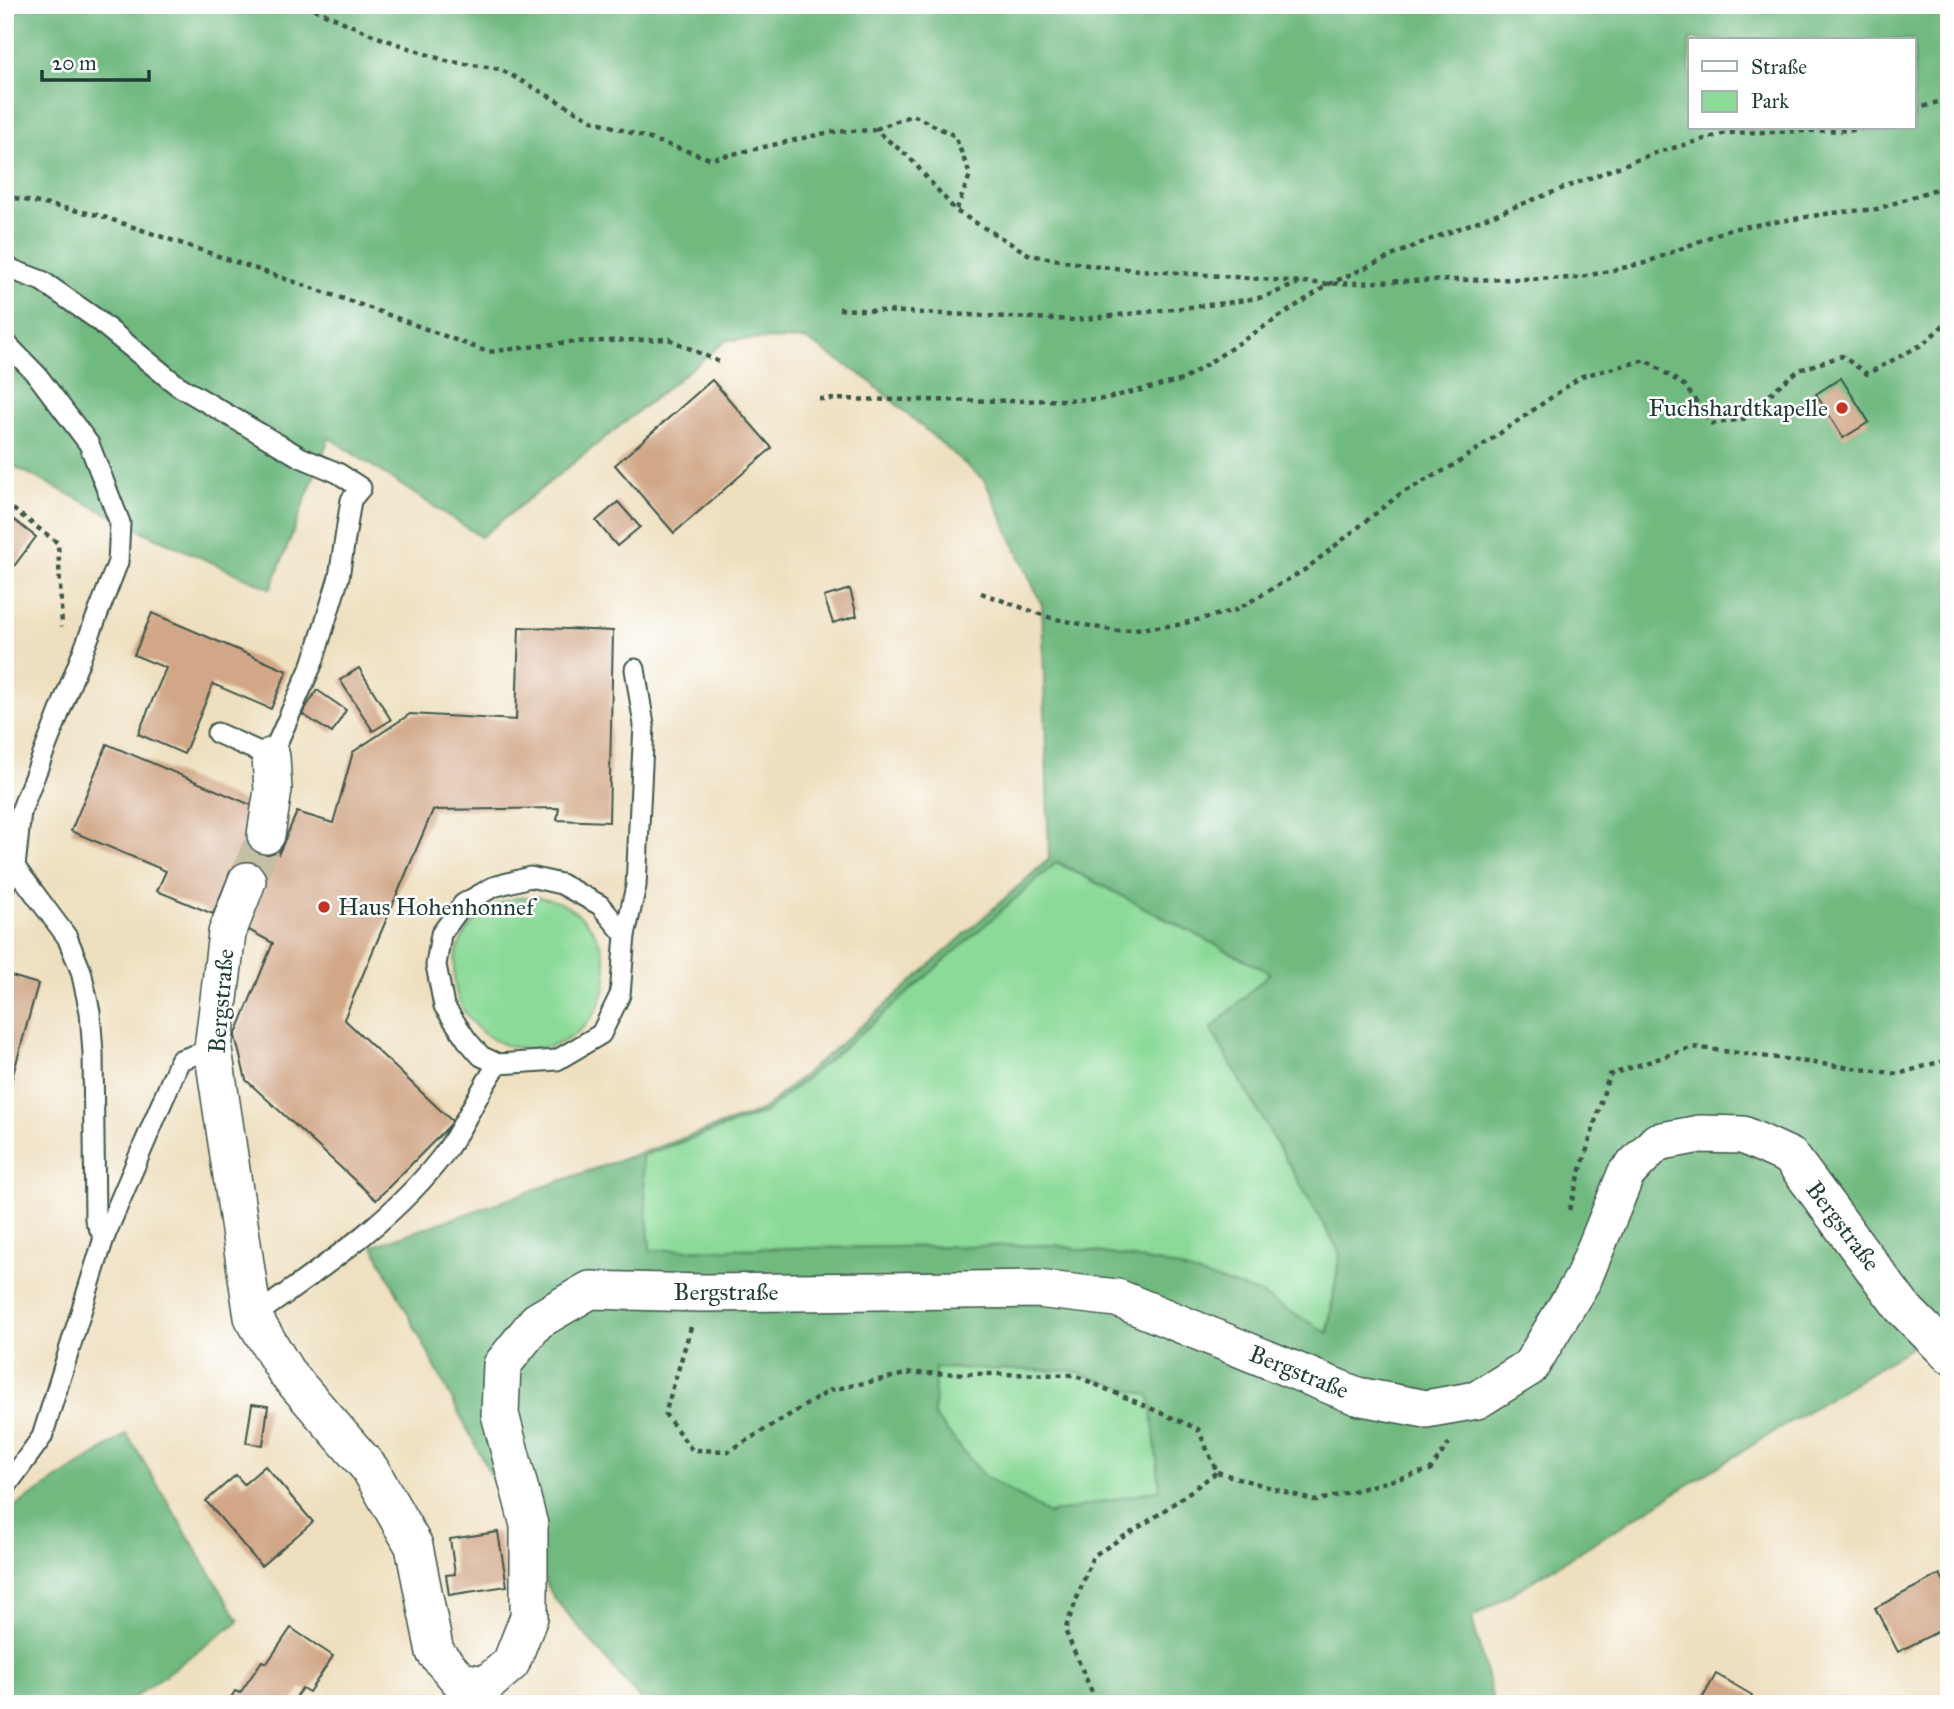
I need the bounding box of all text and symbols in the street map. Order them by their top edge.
scale bar [42,38,149,82]
legend [1688,38,1916,130]
text: 20 m [52,50,97,76]
text: Straße [1751,54,1807,80]
text: Park [1751,88,1789,114]
place label: Fuchshardtkapelle [1649,393,1828,423]
marker: Fuchshardtkapelle [1834,400,1850,416]
place label: Haus Hohenhonnef [338,892,538,922]
marker: Haus Hohenhonnef [316,899,332,915]
street label: Bergstraße [201,947,241,1055]
street label: Bergstraße [1799,1175,1887,1277]
street label: Bergstraße [674,1277,778,1307]
street label: Bergstraße [1245,1338,1353,1406]

